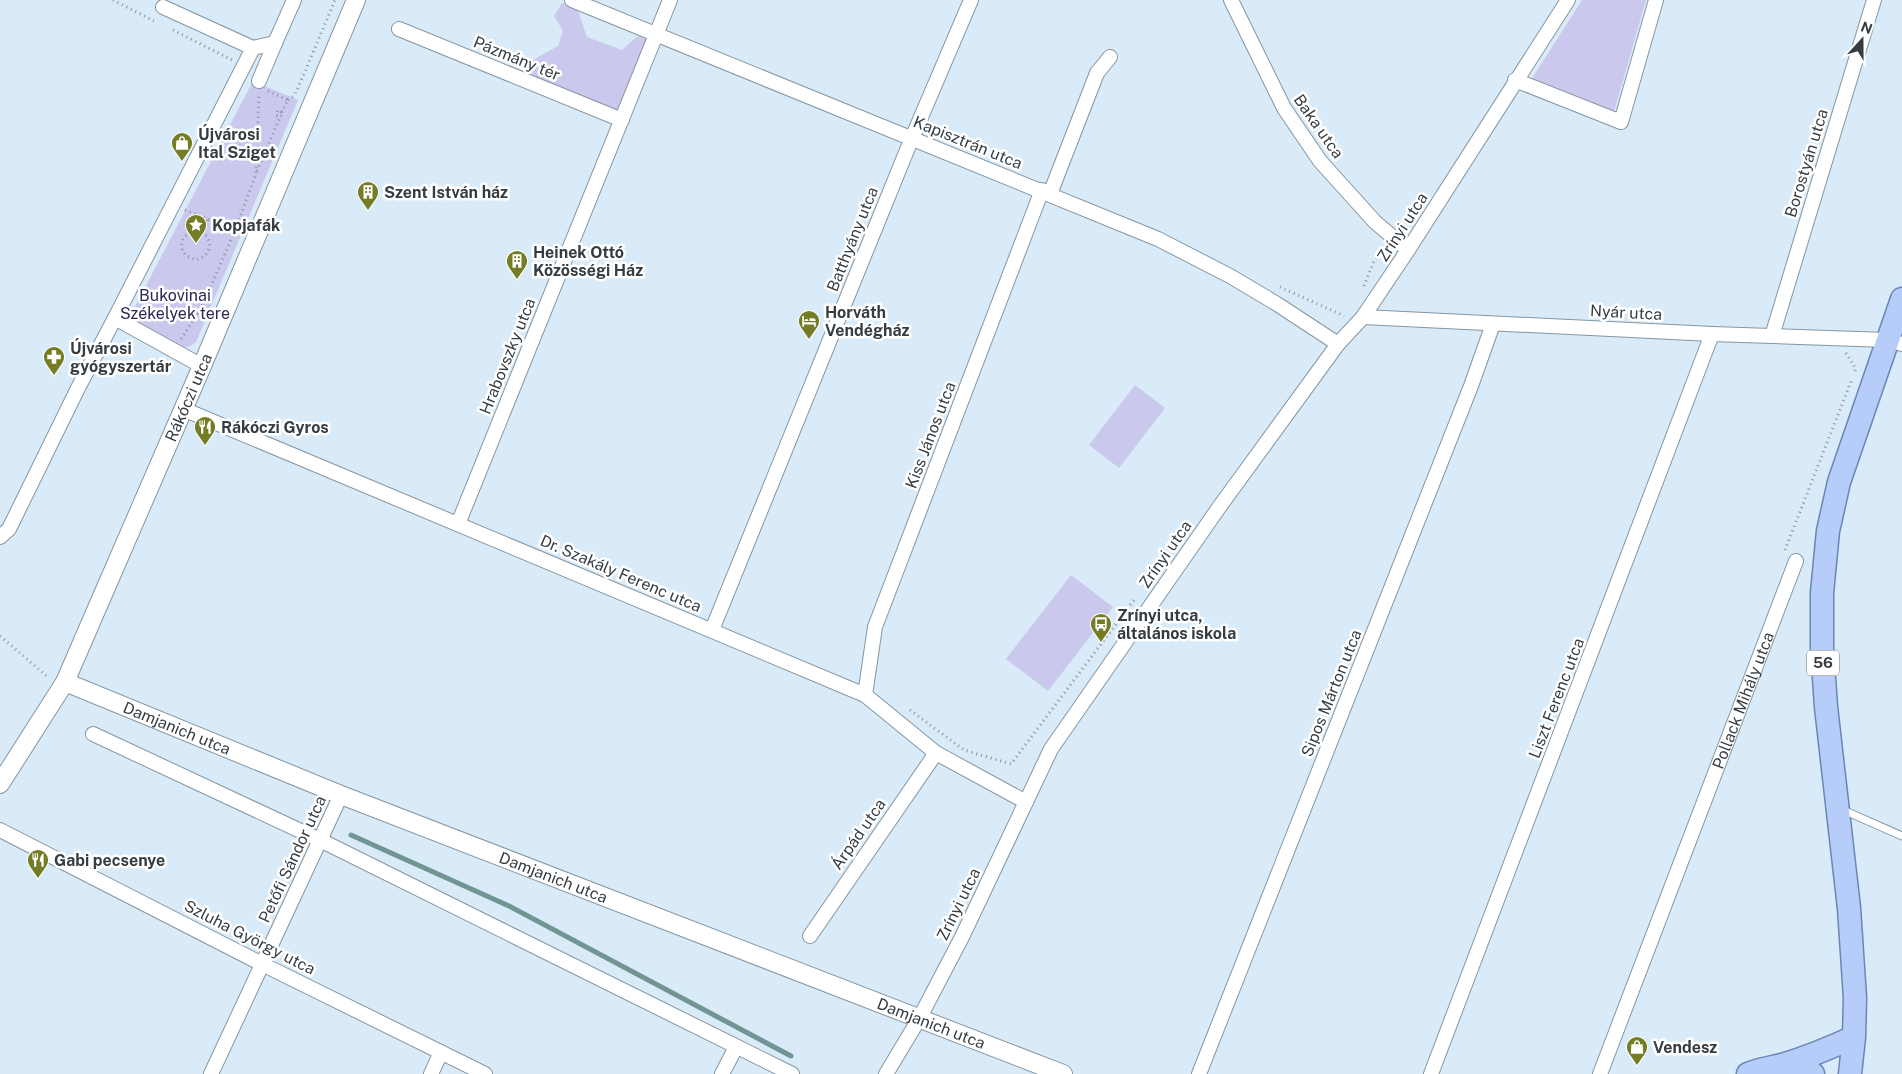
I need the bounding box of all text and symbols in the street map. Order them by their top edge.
north arrow [1837,15,1887,65]
text: N [1859,18,1875,37]
street label: Pázmány tér [471,32,563,84]
street label: Baka utca [1290,91,1348,162]
street label: Borostyán utca [1781,107,1832,220]
street label: Kapisztrán utca [911,112,1025,173]
place label: Újvárosi Ital Sziget [198,124,276,162]
shop icon: Újvárosi Ital Sziget [170,131,194,162]
building icon: Szent István ház [356,180,380,211]
place label: Szent István ház [384,183,508,202]
street label: Batthyány utca [823,184,882,294]
street label: Zrínyi utca [1373,189,1432,265]
place icon: Kopjafák [184,213,208,244]
place label: Kopjafák [212,216,280,235]
place label: Heinek Ottó Közösségi Ház [533,243,643,280]
building icon: Heinek Ottó Közösségi Ház [505,249,529,280]
park label: Bukovinai Székelyek tere [120,286,230,323]
street label: Hrabovszky utca [476,295,539,417]
street label: Nyár utca [1589,301,1663,324]
place label: Horváth Vendégház [825,303,909,340]
hotel icon: Horváth Vendégház [797,309,821,340]
place label: Újvárosi gyógyszertár [70,338,172,376]
pharmacy icon: Újvárosi gyógyszertár [42,345,66,376]
street label: Rákóczi utca [161,351,216,445]
street label: Kiss János utca [901,379,960,491]
restaurant icon: Rákóczi Gyros [193,415,217,446]
place label: Rákóczi Gyros [221,418,329,437]
street label: Zrínyi utca [1135,517,1196,592]
street label: Dr. Szakály Ferenc utca [537,531,704,616]
place label: Zrínyi utca, általános iskola [1117,606,1236,643]
bus stop icon: Zrínyi utca, általános iskola [1089,612,1113,643]
street label: Sipos Márton utca [1297,627,1366,759]
street label: Pollack Mihály utca [1709,629,1778,772]
street label: Liszt Ferenc utca [1525,635,1588,761]
road number: 56 [1807,650,1839,676]
street label: Damjanich utca [120,698,233,759]
street label: Petőfi Sándor utca [255,793,330,926]
street label: Árpád utca [826,795,890,873]
restaurant icon: Gabi pecsenye [26,848,50,879]
street label: Damjanich utca [496,848,610,907]
place label: Gabi pecsenye [54,851,165,870]
street label: Zrínyi utca [933,865,984,944]
street label: Szluha György utca [181,896,318,979]
street label: Damjanich utca [874,994,988,1053]
shop icon: Vendesz [1625,1035,1649,1066]
place label: Vendesz [1653,1038,1717,1057]

